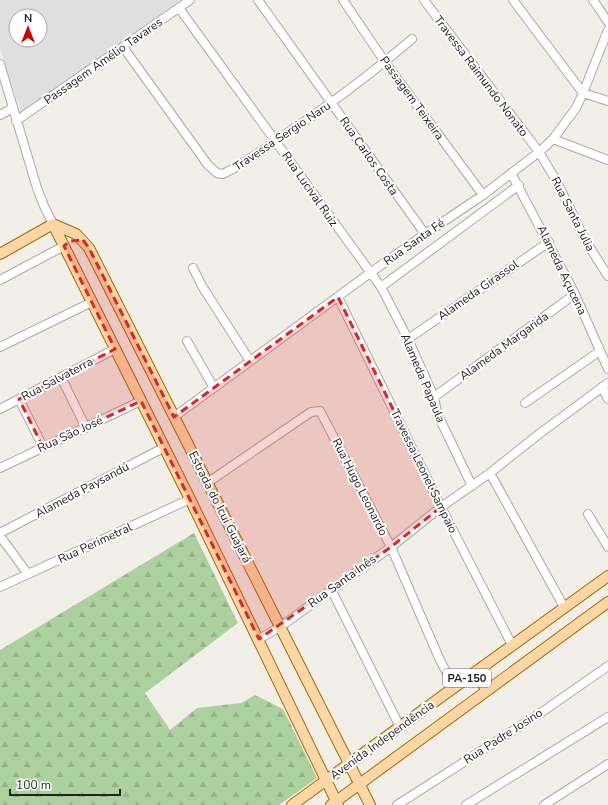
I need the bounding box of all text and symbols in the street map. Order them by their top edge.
north arrow [8,8,48,48]
text: N [24,11,32,26]
street label: Travessa Raimundo Nonato [430,12,532,140]
street label: Passagem Amélio Tavares [41,14,166,108]
street label: Passagem Teixeira [376,53,448,143]
street label: Travessa Sergio Naru [230,97,334,175]
street label: Rua Carlos Costa [336,114,402,198]
street label: Rua Lucival Ruiz [278,148,342,230]
street label: Rua Santa Julia [547,174,599,254]
street label: Rua Santa Fé [380,215,448,269]
street label: Alameda Açucena [533,223,591,317]
street label: Alameda Girassol [434,256,522,324]
street label: Alameda Margarida [456,308,552,384]
street label: Alameda Papaula [397,331,449,425]
street label: Rua Salvaterra [18,353,96,405]
street label: Travessa Leonel Sampaio [387,406,461,536]
street label: Rua São José [35,412,105,456]
street label: Rua Hugo Leonardo [328,436,392,539]
street label: Estrada do Icuí Guajará [185,448,255,566]
street label: Alameda Paysandú [32,459,132,521]
street label: Rua Perimetral [55,519,135,567]
street label: Rua Santa Inês [305,551,379,611]
road number: PA-150 [443,669,491,687]
street label: Avenida Independência [327,697,437,783]
street label: Rua Padre Josino [460,704,546,768]
scale bar [10,771,120,797]
text: 100 m [16,777,51,793]

